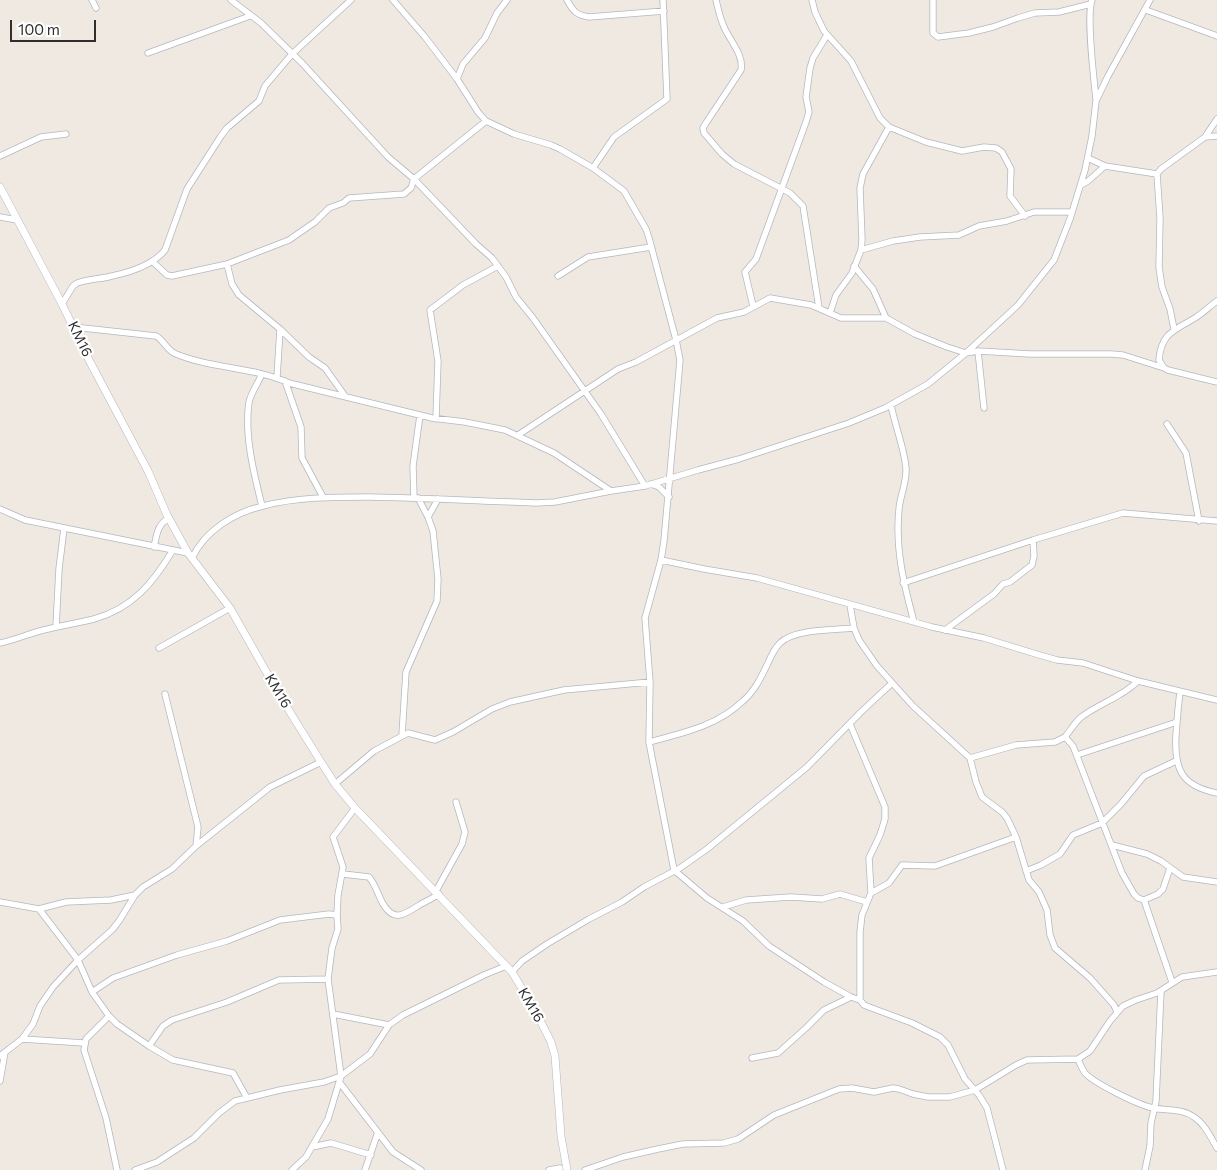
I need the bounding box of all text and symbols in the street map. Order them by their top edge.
scale bar [12,10,99,42]
text: 100 m [18,20,60,38]
street label: KM16 [64,319,96,359]
street label: KM16 [261,671,295,711]
street label: KM16 [514,985,548,1025]

